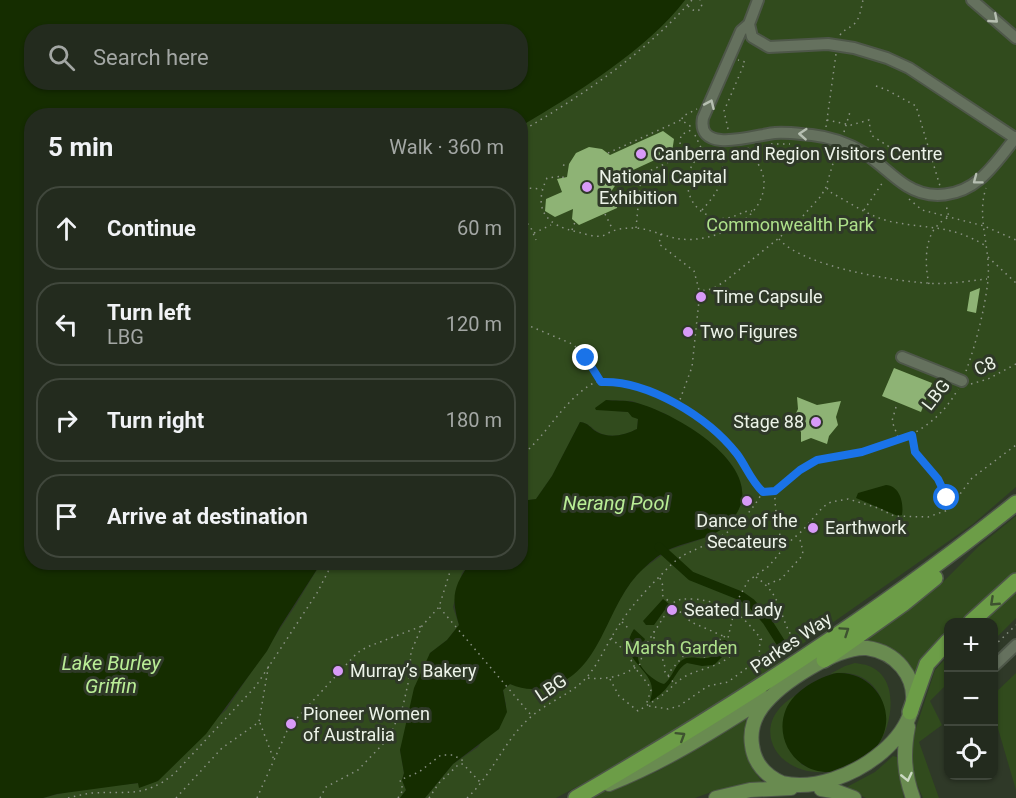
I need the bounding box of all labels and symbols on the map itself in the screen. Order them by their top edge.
one-way arrow [987,12,998,23]
one-way arrow [702,100,714,111]
one-way arrow [798,128,807,141]
place label: Canberra and Region Visitors Centre [653,143,942,164]
marker: Canberra and Region Visitors Centre [634,147,648,161]
place label: National Capital Exhibition [599,166,727,208]
one-way arrow [973,173,984,184]
marker: National Capital Exhibition [580,180,594,194]
park label: Commonwealth Park [706,214,875,235]
place label: Time Capsule [713,286,823,307]
marker: Time Capsule [694,290,708,304]
place label: Two Figures [700,321,798,342]
marker: Two Figures [681,325,695,339]
route end [572,344,598,370]
street label: C8 [971,352,999,380]
street label: LBG [917,375,954,414]
place label: Stage 88 [733,411,804,432]
marker: Stage 88 [809,415,823,429]
route start [933,484,959,510]
water label: Nerang Pool [563,491,669,515]
marker: Dance of the Secateurs [740,494,754,508]
place label: Dance of the Secateurs [696,510,798,552]
place label: Earthwork [825,517,907,538]
marker: Earthwork [806,521,820,535]
one-way arrow [990,595,1001,606]
place label: Seated Lady [684,599,783,620]
marker: Seated Lady [665,603,679,617]
street label: Parkes Way [746,608,836,677]
one-way arrow [838,627,849,638]
park label: Marsh Garden [625,637,737,658]
water label: Lake Burley Griffin [61,651,161,698]
place label: Murray’s Bakery [350,660,477,681]
marker: Murray’s Bakery [331,664,345,678]
street label: LBG [531,670,570,706]
place label: Pioneer Women of Australia [303,703,430,745]
marker: Pioneer Women of Australia [284,717,298,731]
one-way arrow [675,732,685,744]
one-way arrow [899,772,912,782]

